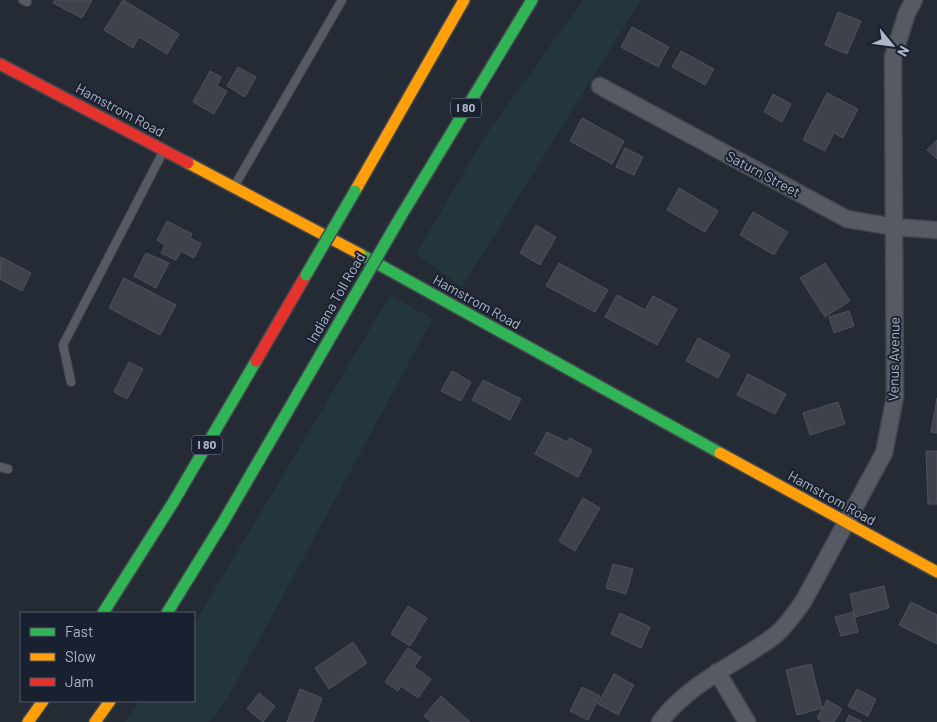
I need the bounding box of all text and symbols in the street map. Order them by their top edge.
north arrow [867,20,917,70]
text: N [894,43,913,60]
street label: Hamstrom Road [73,79,167,140]
road number: I 80 [451,99,481,118]
street label: Saturn Street [723,147,803,200]
street label: Indiana Toll Road [303,249,368,346]
street label: Hamstrom Road [430,270,524,333]
street label: Venus Avenue [884,317,903,401]
road number: I 80 [192,436,222,454]
street label: Hamstrom Road [785,466,879,529]
legend [20,612,195,702]
text: Fast [65,622,93,640]
text: Slow [65,647,96,665]
text: Jam [65,672,94,690]

